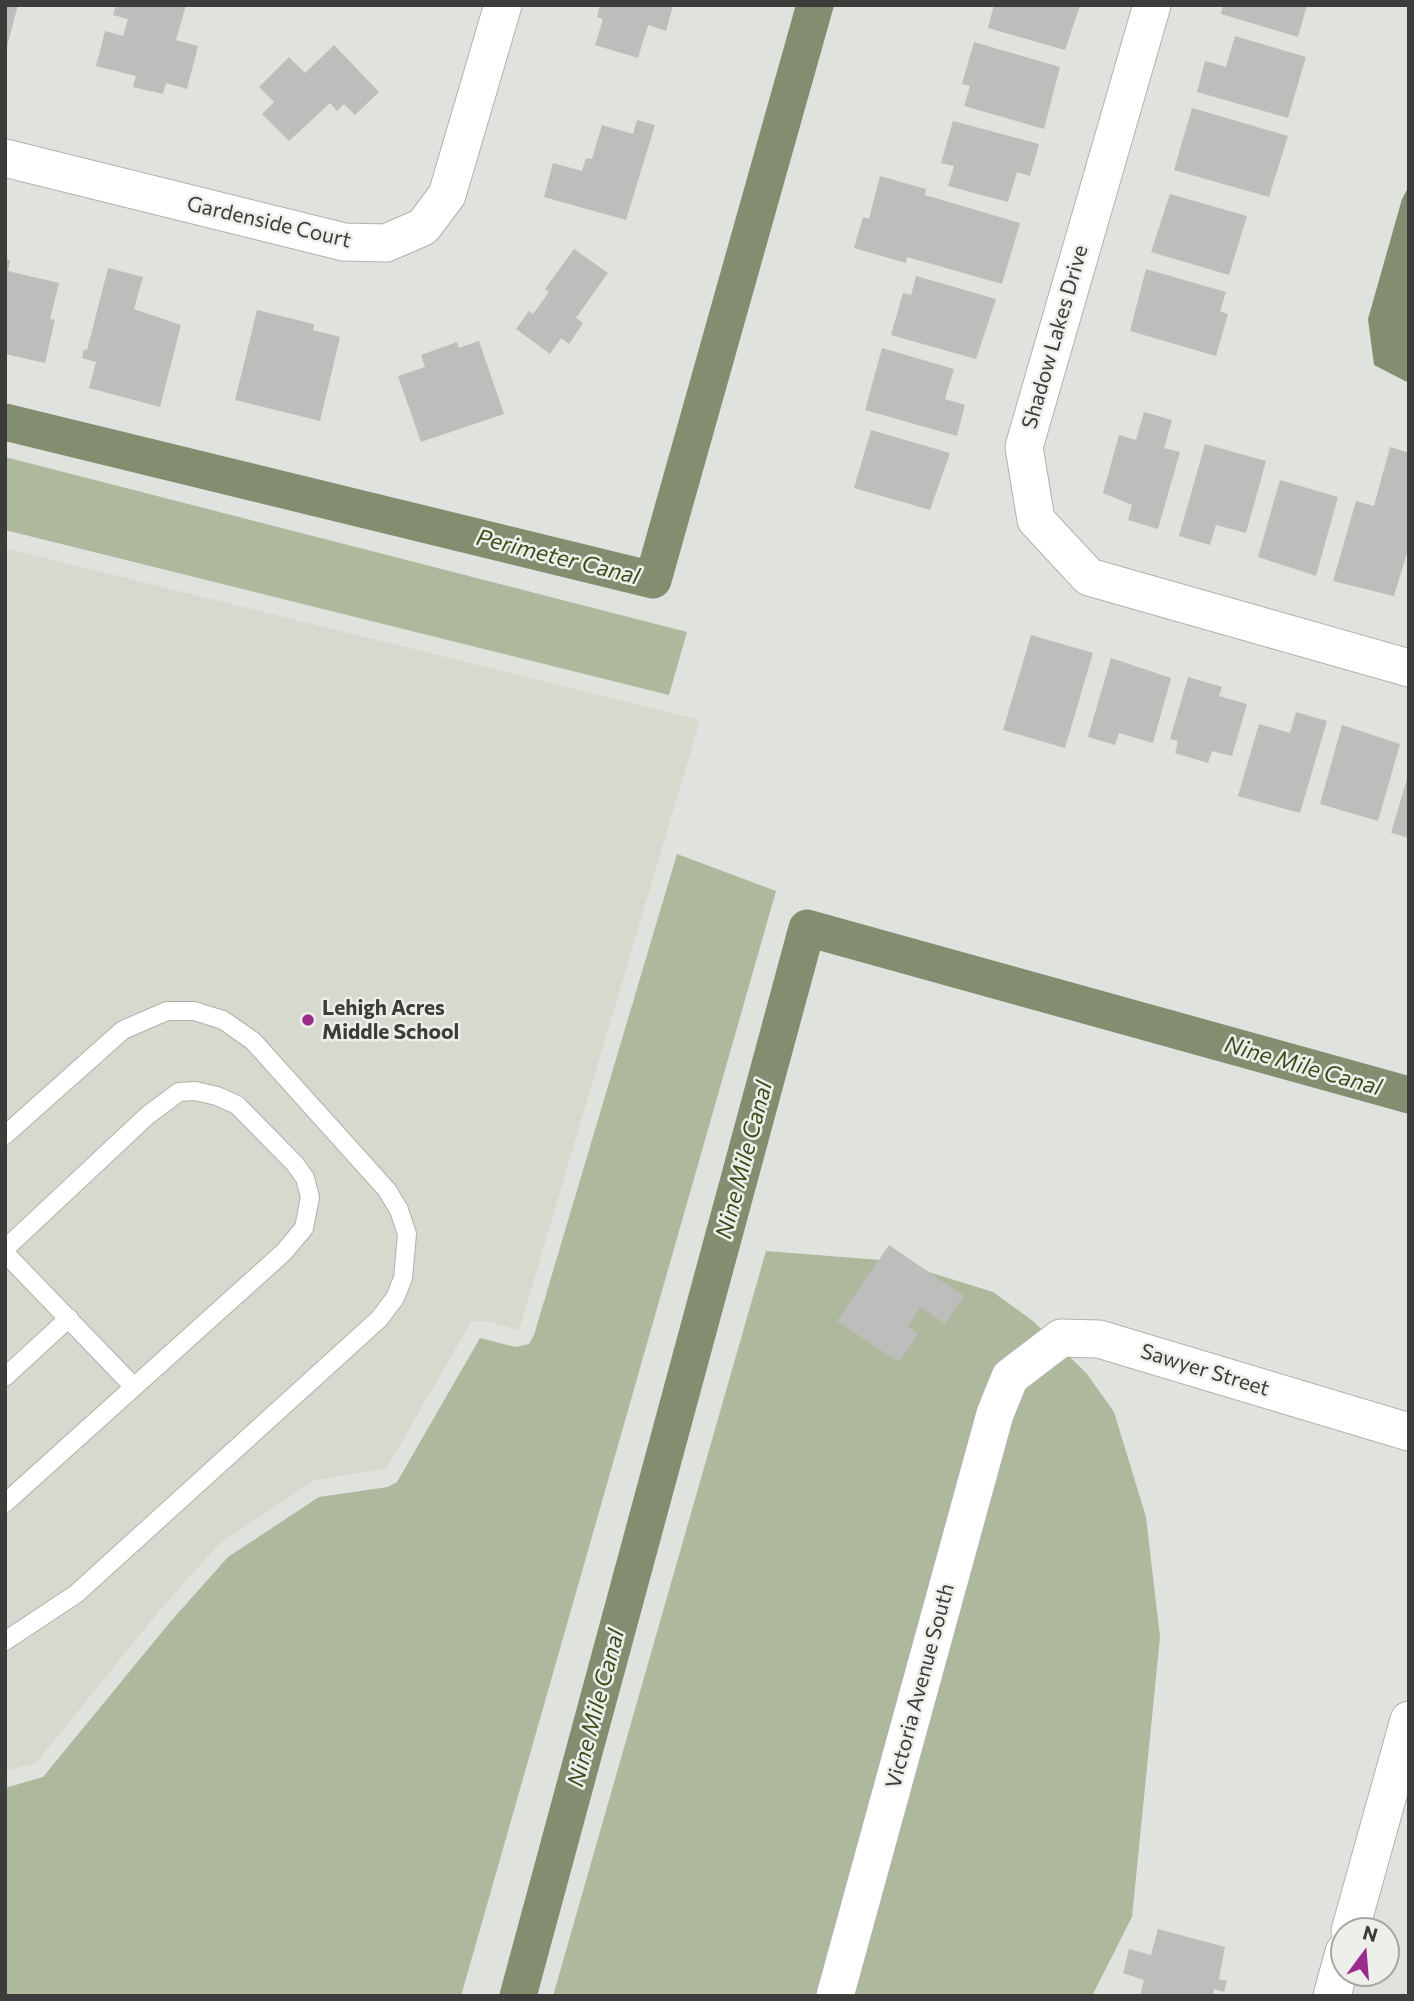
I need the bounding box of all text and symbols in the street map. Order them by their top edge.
street label: Gardenside Court [185,191,353,253]
street label: Shadow Lakes Drive [1017,242,1093,432]
water label: Perimeter Canal [474,523,642,591]
place label: Lehigh Acres Middle School [322,995,459,1045]
marker: Lehigh Acres Middle School [300,1012,316,1028]
water label: Nine Mile Canal [1221,1030,1385,1102]
water label: Nine Mile Canal [710,1078,778,1242]
street label: Sawyer Street [1138,1338,1272,1402]
street label: Victoria Avenue South [880,1581,960,1791]
water label: Nine Mile Canal [562,1626,630,1790]
north arrow [1330,1917,1400,1987]
text: N [1360,1920,1380,1946]

